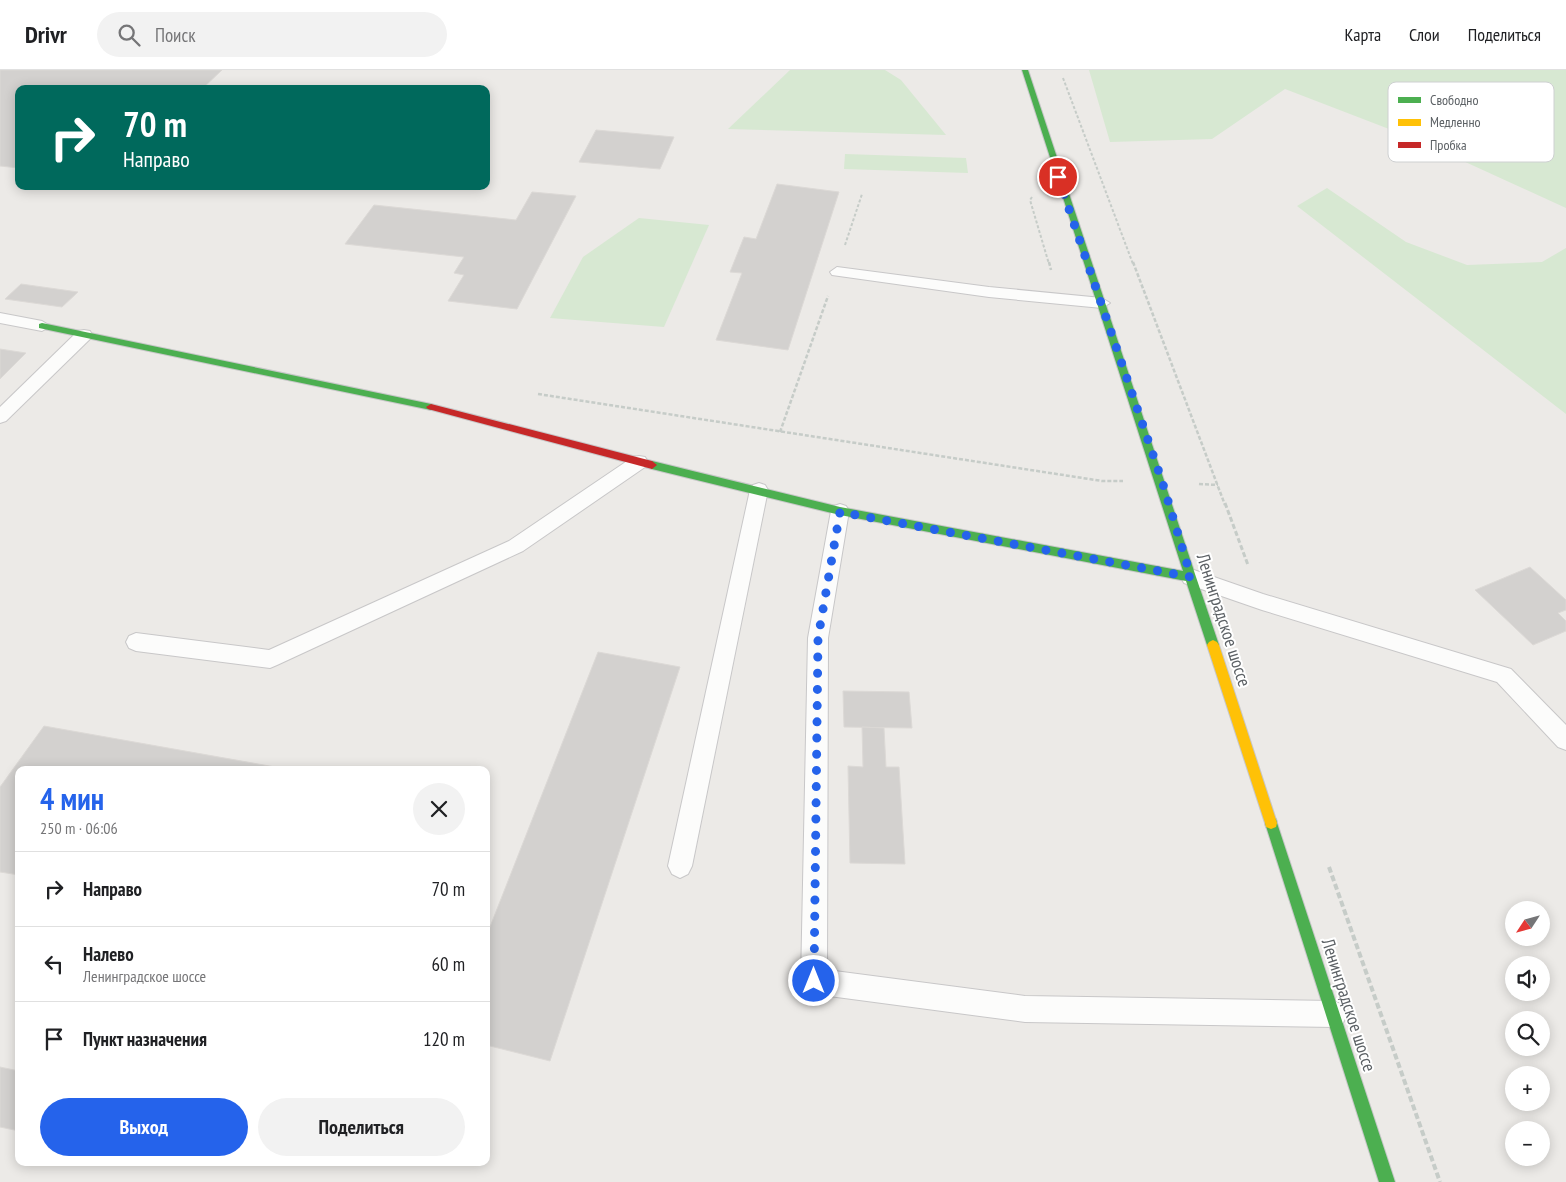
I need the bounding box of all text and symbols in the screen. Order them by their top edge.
search box [97,12,447,57]
text: Drivr [25,19,67,50]
icon: search [115,21,143,49]
text: Поиск [155,23,196,47]
text: Карта [1344,23,1381,46]
text: Слои [1409,23,1440,46]
text: Поделиться [1468,23,1541,46]
legend [1388,82,1554,162]
text: Свободно [1430,91,1478,109]
text: 70 m [123,101,187,147]
icon: right [40,105,105,170]
text: Медленно [1430,113,1481,131]
text: Пробка [1430,136,1467,154]
text: Направо [123,145,190,173]
pin [1037,156,1079,198]
icon: arrive [1044,163,1072,191]
street label: Ленинградское шоссе [1191,550,1256,689]
text: 4 мин [40,779,104,818]
button: close [413,783,465,835]
text: 250 m · 06:06 [40,818,118,838]
icon: right [40,875,68,903]
text: Направо [83,877,142,901]
text: 70 m [432,877,465,901]
north arrow [1505,901,1550,946]
map controls [1505,901,1550,1166]
street label: Ленинградское шоссе [1316,935,1381,1074]
text: Налево [83,942,134,966]
icon: left [40,950,68,978]
text: 60 m [432,952,465,976]
position arrow [787,954,839,1006]
button: sound [1505,956,1550,1001]
text: Ленинградское шоссе [83,966,206,986]
button: search [1505,1011,1550,1056]
icon: arrive [40,1025,68,1053]
text: Пункт назначения [83,1027,207,1051]
text: 120 m [423,1027,465,1051]
button: + [1505,1066,1550,1111]
button: Выход [40,1098,248,1156]
button: Поделиться [258,1098,465,1156]
button: − [1505,1121,1550,1166]

